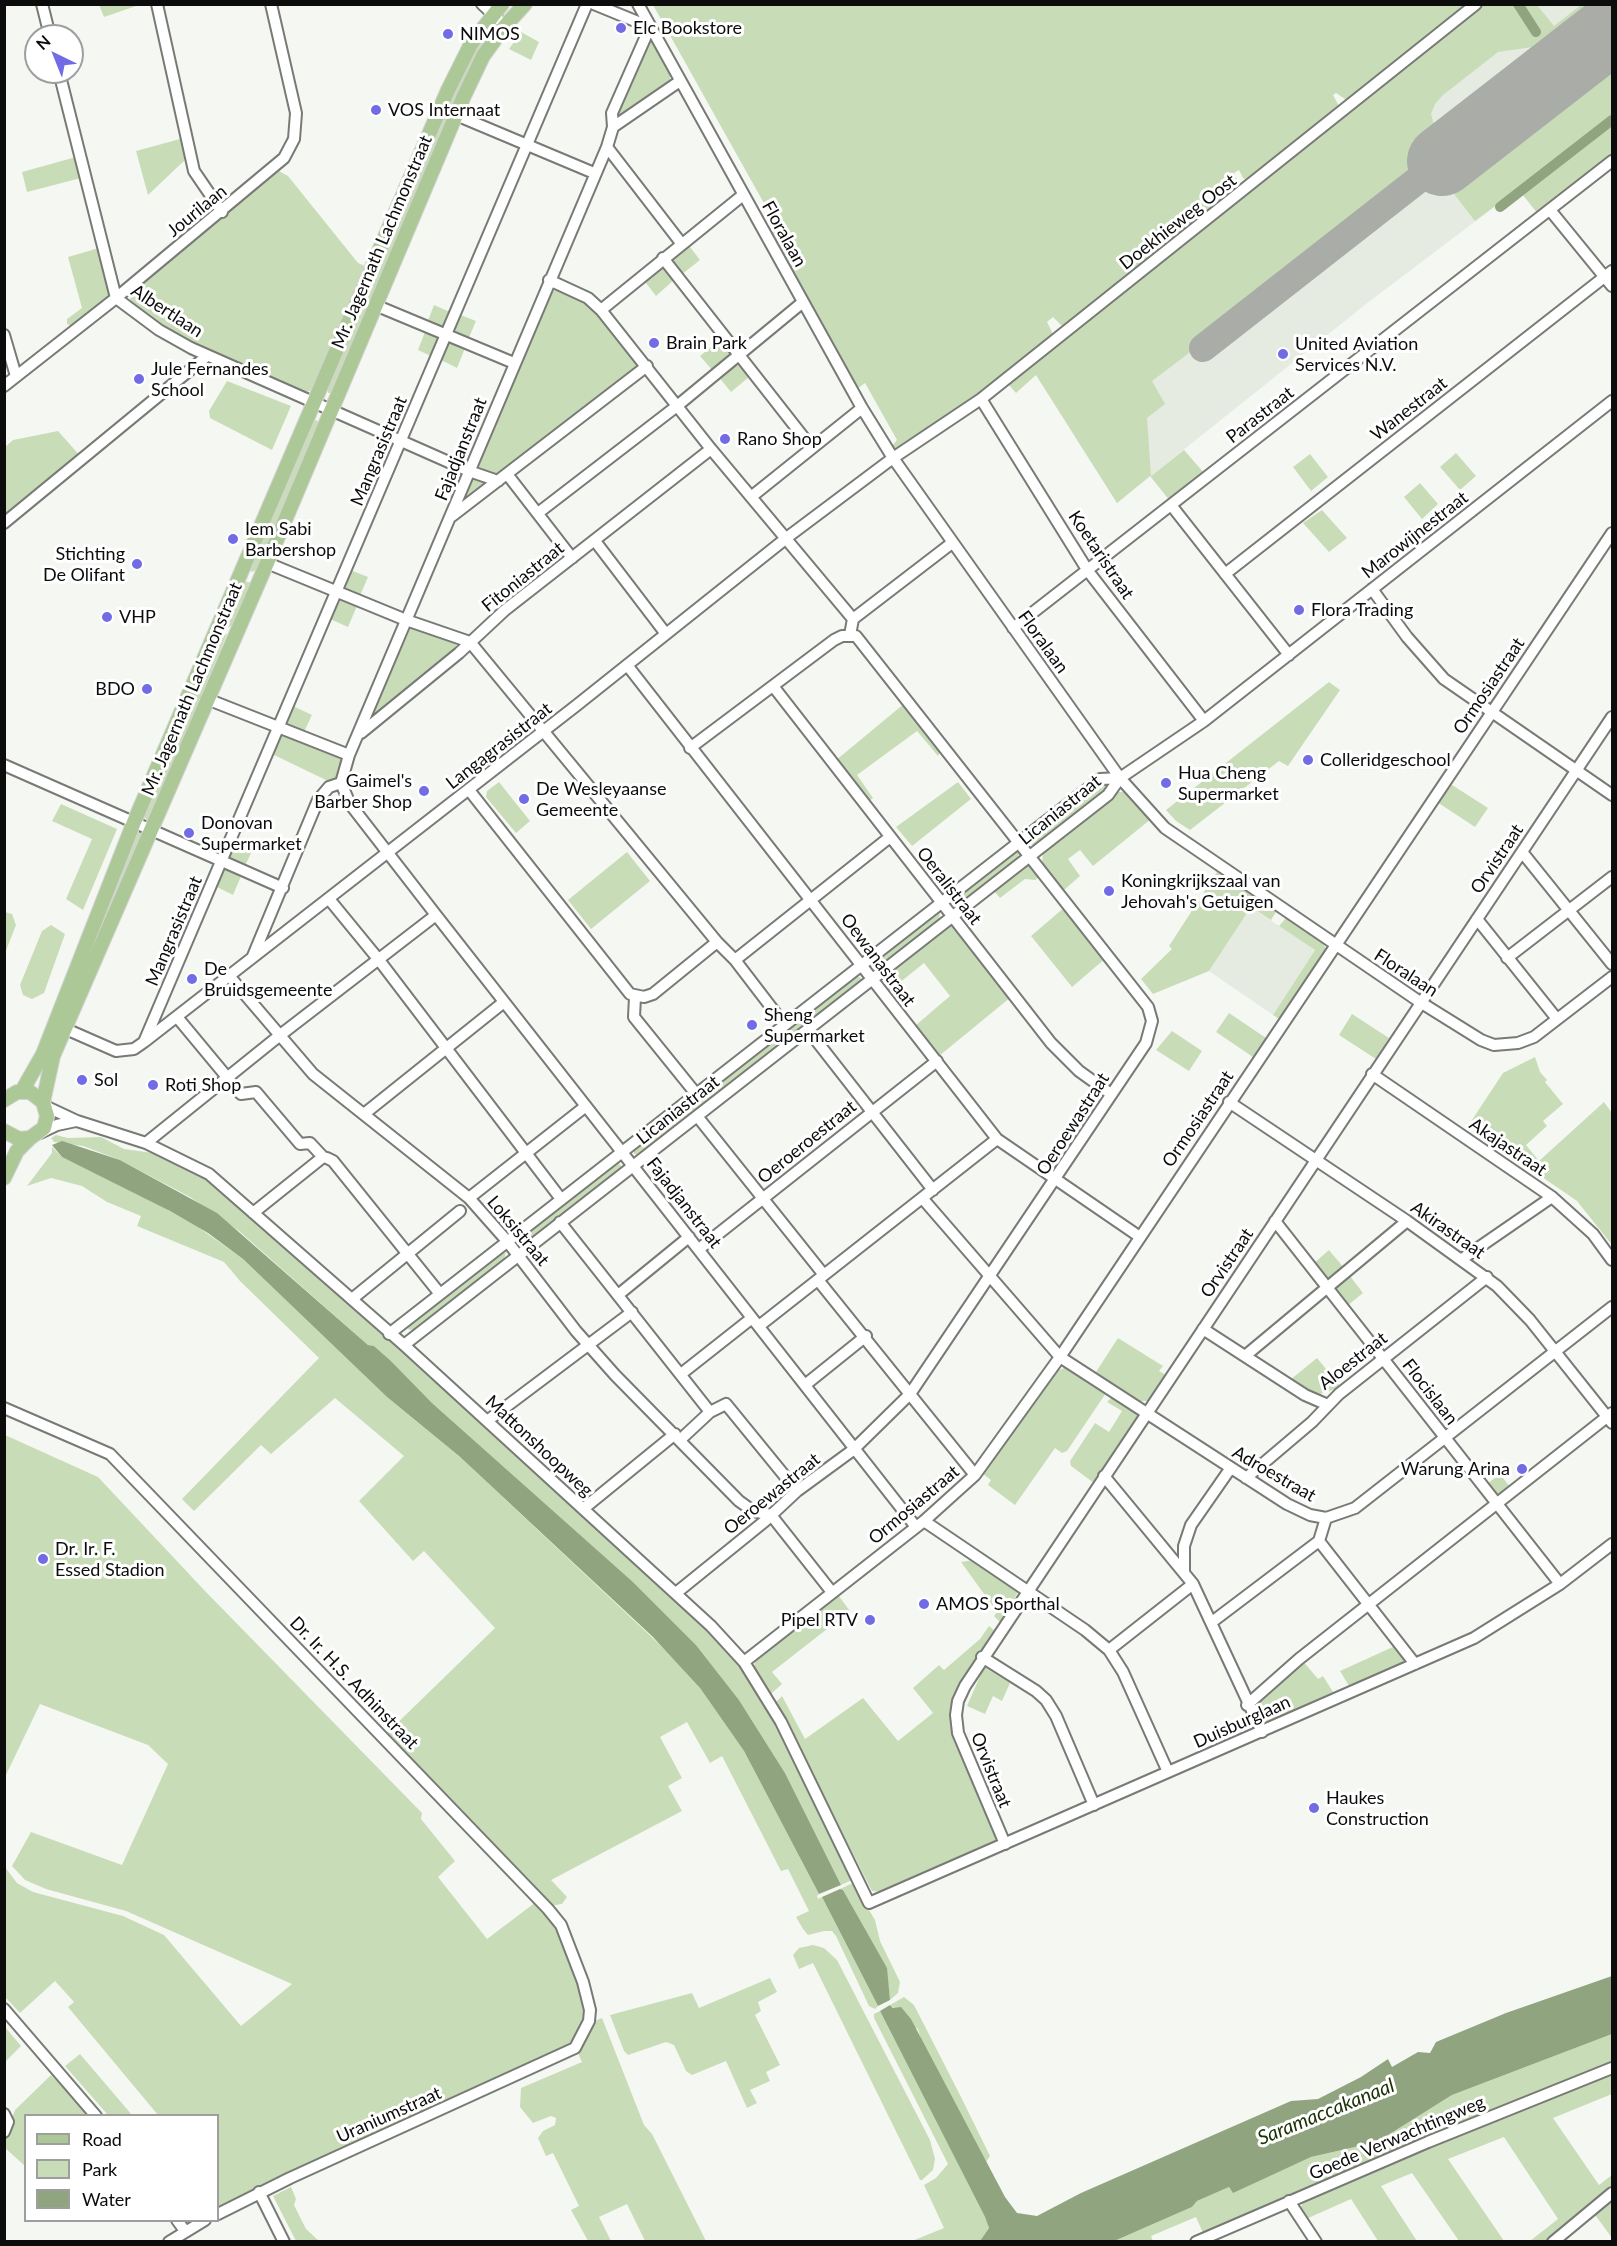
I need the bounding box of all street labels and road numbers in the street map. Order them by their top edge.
street label: Mr. Jagernath Lachmonstraat [327,132,437,352]
street label: Doekhieweg Oost [1115,170,1241,274]
street label: Jourilaan [163,180,231,242]
street label: Floralaan [757,197,811,271]
street label: Albertlaan [127,280,207,342]
street label: Wanestraat [1366,372,1452,446]
street label: Parastraat [1222,382,1298,448]
street label: Mangrasistraat [346,393,412,509]
street label: Fajadjanstraat [430,394,492,504]
street label: Marowijnestraat [1358,487,1472,583]
street label: Koetaristraat [1064,507,1138,603]
street label: Fitoniastraat [478,537,568,617]
street label: Mr. Jagernath Lachmonstraat [137,579,247,799]
street label: Floralaan [1013,607,1073,677]
street label: Ormosiastraat [1449,634,1529,738]
street label: Langagrasistraat [442,698,556,794]
street label: Licaniastraat [1015,770,1105,850]
street label: Orvistraat [1466,820,1528,898]
street label: Oeralistraat [912,843,986,929]
street label: Mangrasistraat [141,873,207,989]
street label: Oewanastraat [836,909,920,1011]
street label: Floralaan [1370,944,1442,1002]
street label: Ormosiastraat [1158,1067,1238,1171]
street label: Oeroewastraat [1032,1069,1114,1179]
street label: Licaniastraat [632,1071,724,1149]
street label: Oeroeroestraat [753,1096,861,1188]
street label: Akajastraat [1465,1113,1551,1181]
street label: Fajadjanstraat [642,1153,726,1253]
street label: Loksistraat [482,1192,554,1270]
street label: Akirastraat [1407,1197,1489,1263]
street label: Orvistraat [1196,1224,1258,1302]
street label: Aloestraat [1314,1328,1392,1394]
street label: Flocislaan [1398,1355,1462,1429]
street label: Mattonshoopweg [481,1391,597,1501]
street label: Adroestraat [1228,1441,1320,1507]
street label: Oeroewastraat [720,1449,824,1539]
street label: Ormosiastraat [864,1461,964,1549]
street label: Dr. Ir. H.S. Adhinstraat [285,1612,423,1754]
street label: Duisburglaan [1190,1691,1294,1753]
street label: Orvistraat [966,1729,1016,1811]
street label: Uraniumstraat [333,2082,445,2148]
street label: Goede Verwachtingweg [1306,2091,1488,2185]

